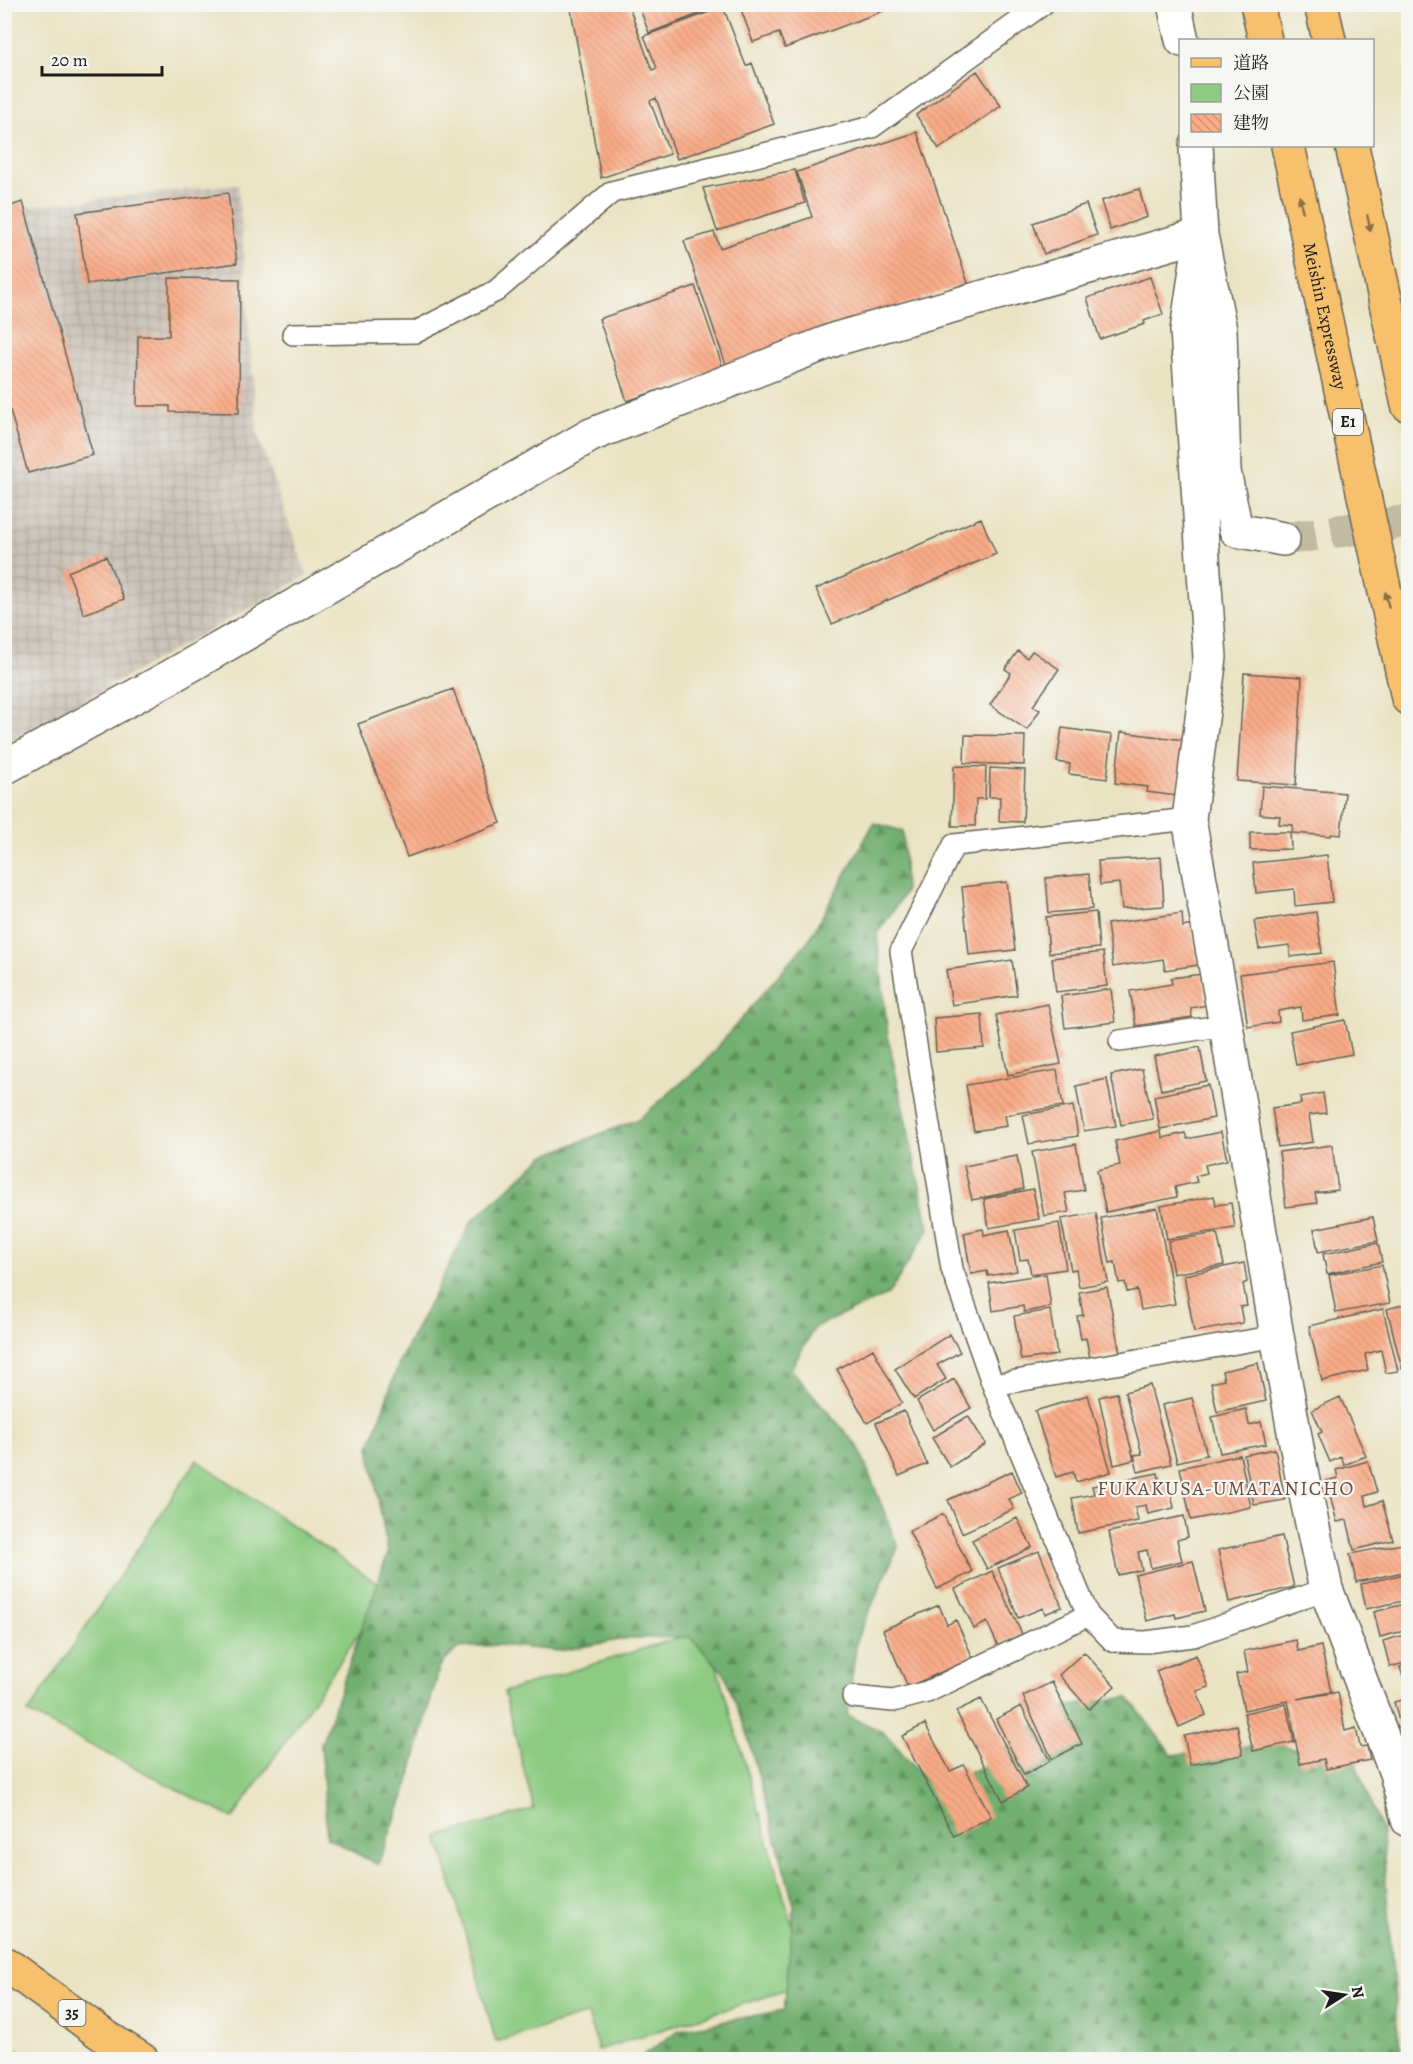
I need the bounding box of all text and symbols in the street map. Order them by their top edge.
scale bar [42,39,162,77]
legend [1179,39,1374,147]
text: 20 m [51,48,88,72]
text: 道路 [1233,51,1269,75]
text: 公園 [1233,81,1269,105]
text: 建物 [1233,111,1269,135]
one-way arrow [1296,194,1305,213]
one-way arrow [1364,214,1374,232]
street label: Meishin Expressway [1297,240,1353,393]
road number: E1 [1333,409,1363,435]
one-way arrow [1382,590,1391,609]
district label: FUKAKUSA-UMATANICHO [1097,1475,1355,1502]
north arrow [1314,1965,1374,2025]
text: N [1346,1984,1370,2000]
road number: 35 [58,2000,86,2026]

